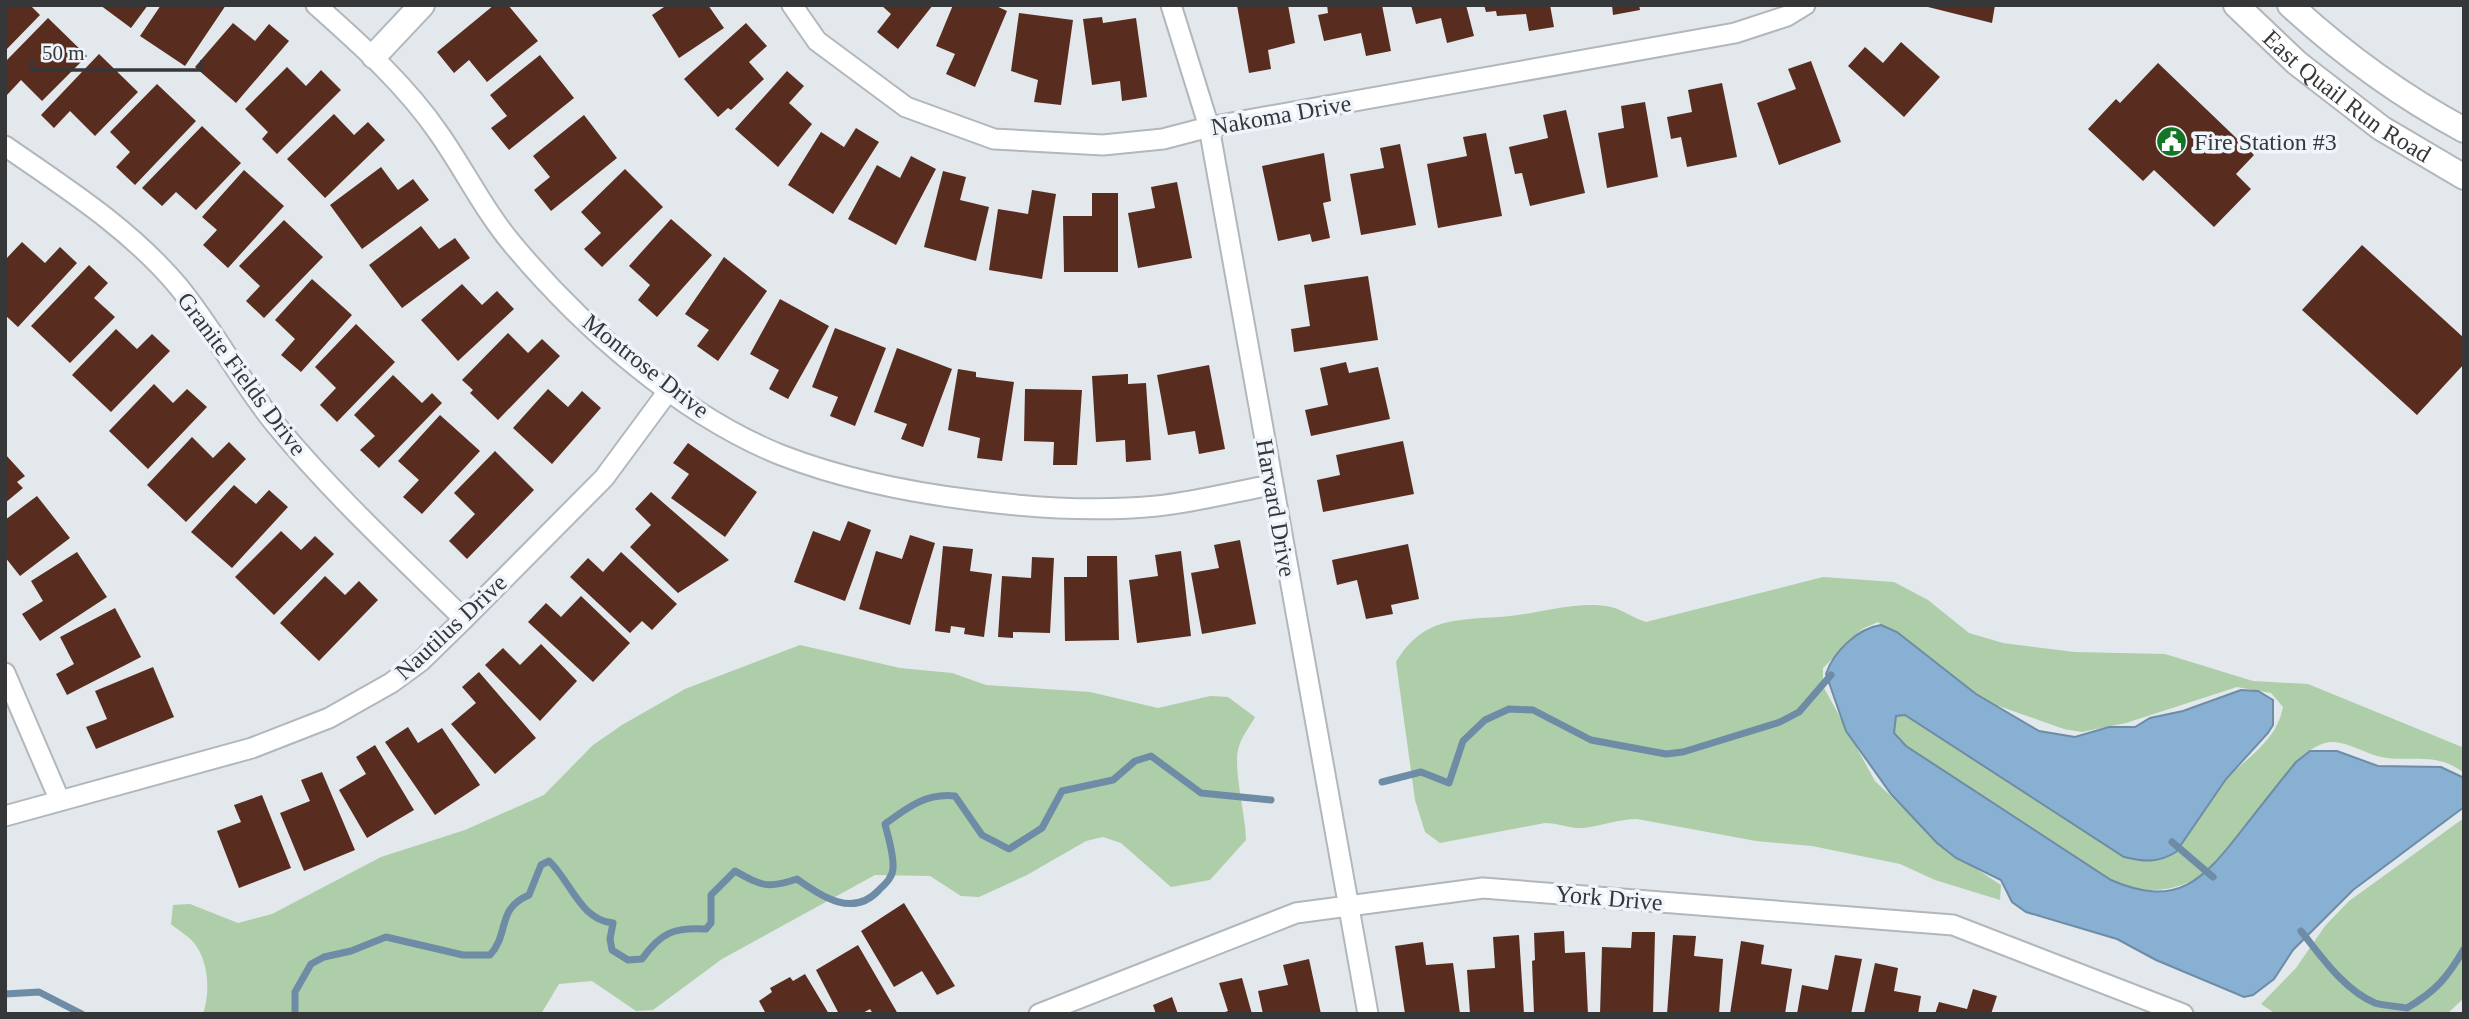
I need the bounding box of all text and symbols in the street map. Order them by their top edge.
street label: East Quail Run Road [2258,25,2435,167]
scale bar [32,28,201,72]
text: 50 m [42,41,85,65]
street label: Nakoma Drive [1209,90,1353,140]
public building icon: Fire Station #3 [2154,125,2188,159]
place label: Fire Station #3 [2194,129,2337,155]
street label: Granite Fields Drive [172,287,312,461]
street label: Montrose Drive [578,309,714,423]
street label: Harvard Drive [1251,437,1301,579]
street label: Nautilus Drive [390,569,512,685]
street label: York Drive [1554,880,1664,916]

